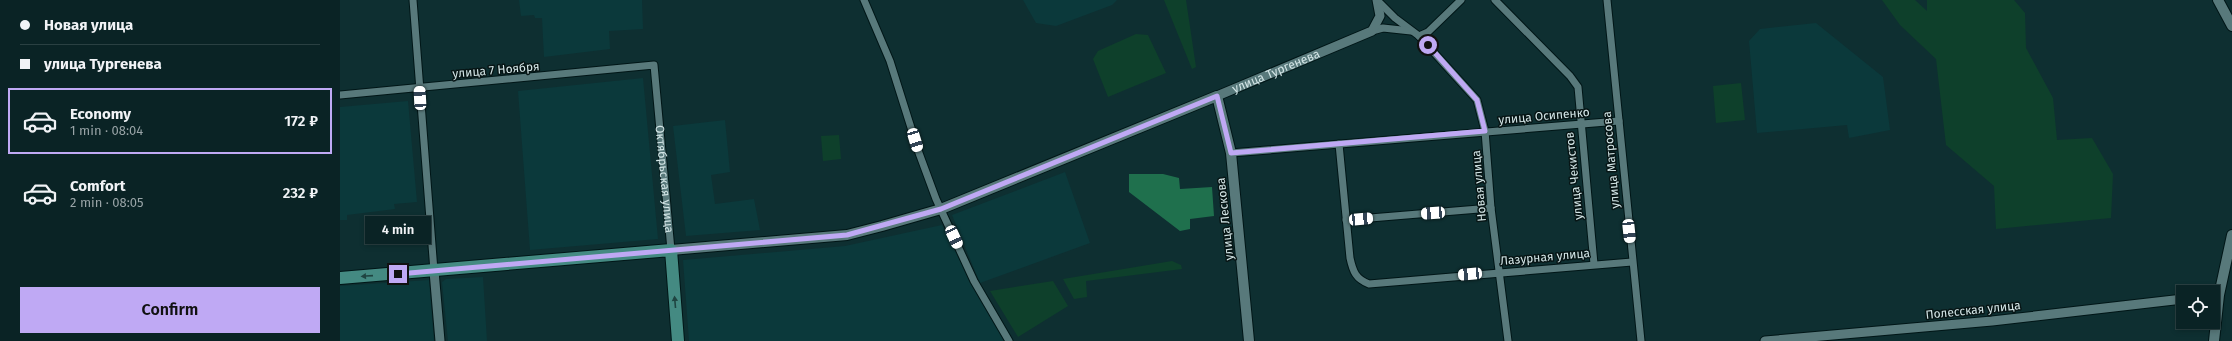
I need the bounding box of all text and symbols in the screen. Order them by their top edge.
text: Новая улица [44,16,133,34]
route start [1419,36,1437,54]
street label: улица Тургенева [1230,47,1322,96]
text: улица Тургенева [44,55,162,73]
street label: улица 7 Ноября [452,59,540,81]
car [413,86,427,110]
icon: car [22,103,58,139]
text: Economy [70,105,131,123]
street label: улица Осипенко [1498,105,1590,127]
street label: улица Матросова [1600,111,1622,209]
text: 172 ₽ [284,112,318,130]
text: 1 min · 08:04 [70,123,143,138]
street label: Октябрьская улица [653,125,676,234]
car [906,127,924,153]
street label: улица Чекистов [1562,131,1586,221]
street label: Новая улица [1469,150,1489,222]
icon: car [22,175,58,211]
text: Comfort [70,177,126,195]
street label: улица Лескова [1214,177,1236,261]
text: 232 ₽ [283,184,318,202]
text: 2 min · 08:05 [70,195,144,210]
car [1421,206,1445,220]
car [1349,212,1373,226]
callout: 4 min [365,216,431,244]
car [1622,218,1636,244]
text: 4 min [382,222,414,237]
car [943,224,965,250]
street label: Лазурная улица [1499,246,1591,268]
route end [389,265,407,283]
car [1458,267,1482,281]
one-way arrow [361,273,373,280]
map controls [2176,285,2220,329]
button: locate [2176,285,2220,329]
button: Confirm [20,287,320,333]
one-way arrow [671,296,678,308]
street label: Полесская улица [1925,298,2021,322]

